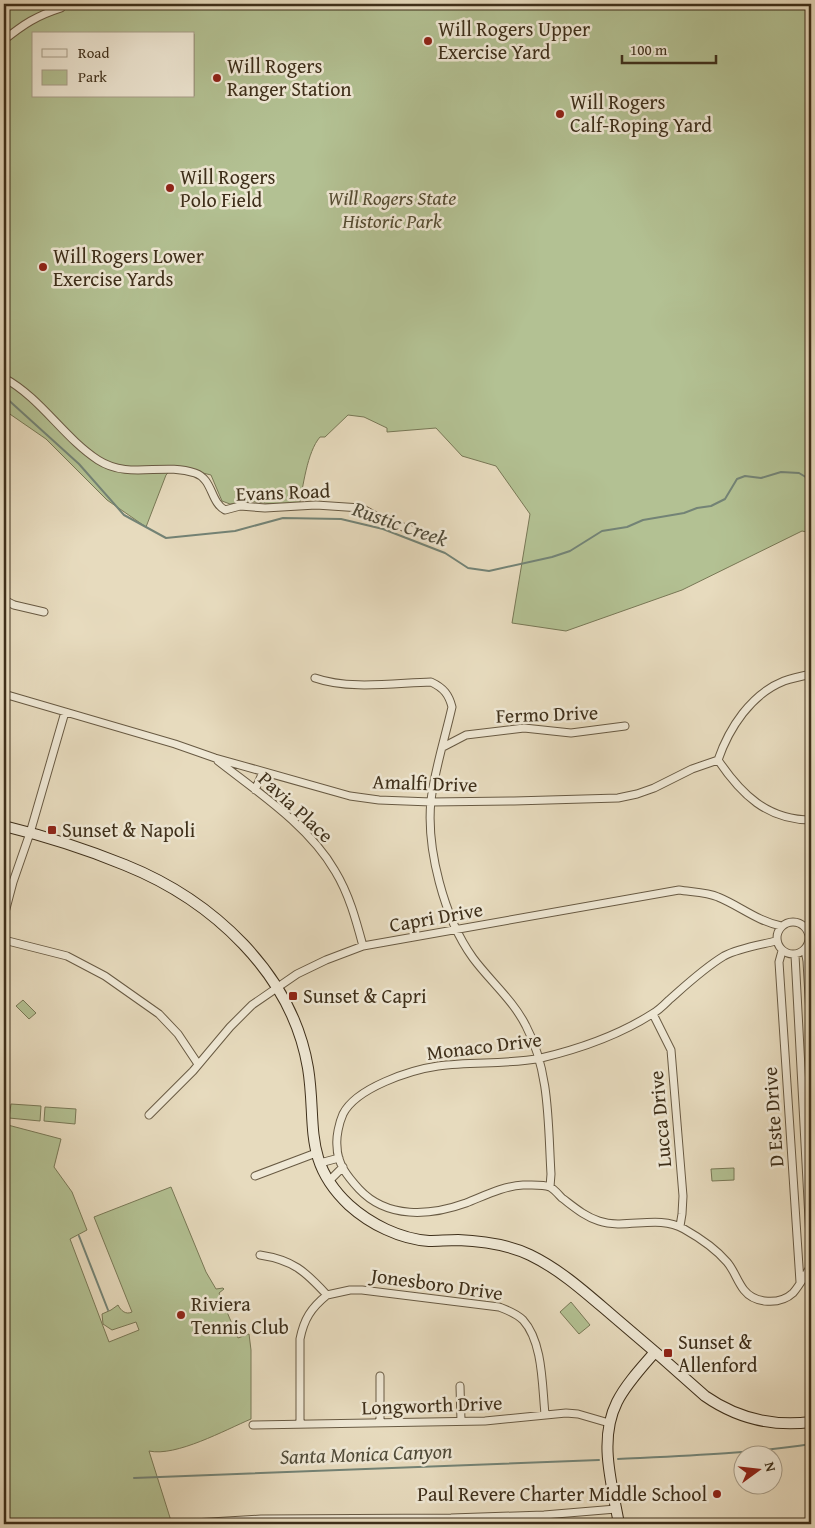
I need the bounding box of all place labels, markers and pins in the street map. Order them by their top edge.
place label: Will Rogers Upper Exercise Yard [438,14,590,66]
marker: Will Rogers Upper Exercise Yard [422,35,434,47]
place label: Will Rogers Ranger Station [227,51,352,103]
marker: Will Rogers Ranger Station [211,72,223,84]
place label: Will Rogers Calf-Roping Yard [570,87,712,139]
marker: Will Rogers Calf-Roping Yard [554,108,566,120]
place label: Will Rogers Polo Field [180,162,276,214]
marker: Will Rogers Polo Field [164,182,176,194]
place label: Will Rogers Lower Exercise Yards [53,241,204,293]
marker: Will Rogers Lower Exercise Yards [37,261,49,273]
place label: Sunset & Napoli [62,815,196,844]
marker: Sunset & Napoli [46,824,58,836]
place label: Sunset & Capri [303,981,427,1010]
marker: Sunset & Capri [287,990,299,1002]
place label: Riviera Tennis Club [191,1289,289,1341]
marker: Riviera Tennis Club [175,1309,187,1321]
place label: Sunset & Allenford [678,1327,758,1379]
marker: Sunset & Allenford [662,1347,674,1359]
place label: Paul Revere Charter Middle School [417,1479,707,1508]
marker: Paul Revere Charter Middle School [711,1488,723,1500]

